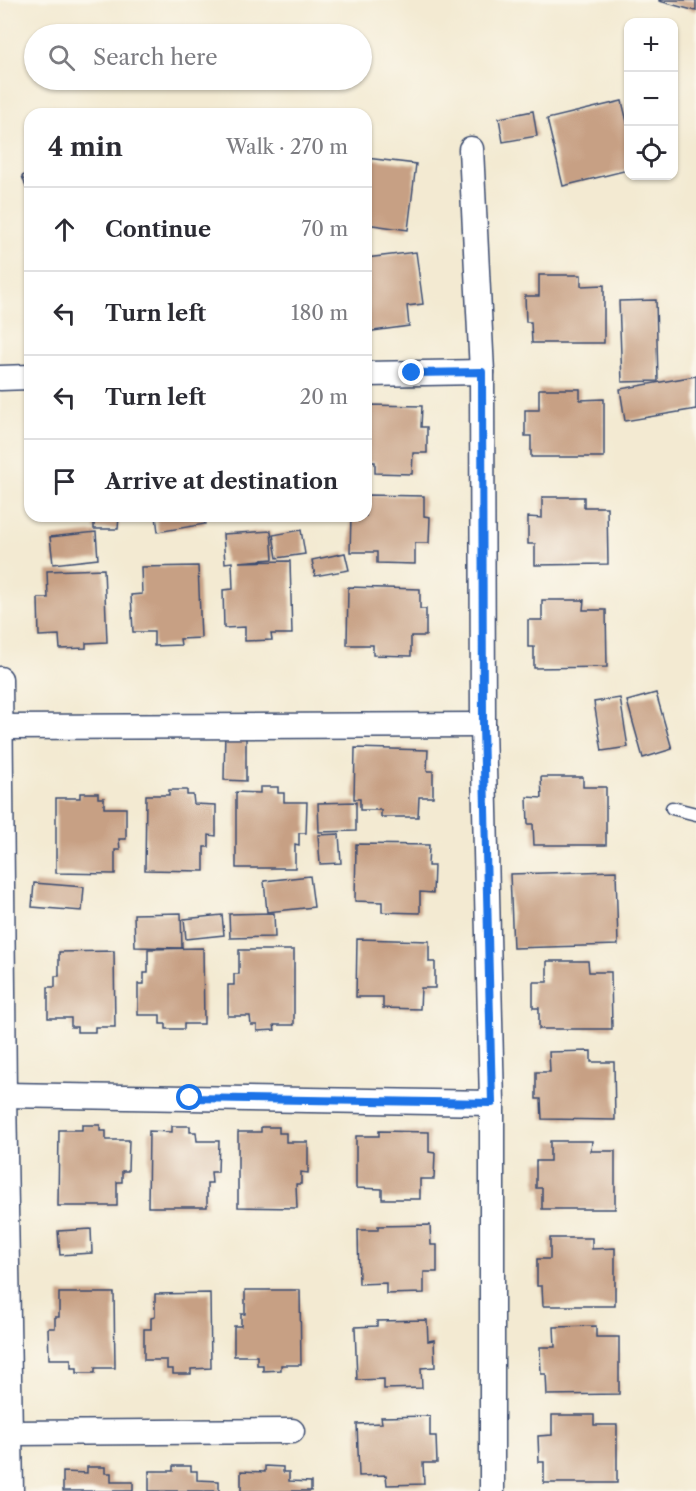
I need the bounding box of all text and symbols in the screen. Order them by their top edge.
map controls [624,18,678,180]
button: + [624,18,678,72]
search box [24,24,372,90]
icon: search [45,41,78,74]
text: Search here [93,44,218,71]
button: − [624,72,678,126]
button: locate [624,126,678,180]
text: 4 min [48,131,123,163]
text: Walk · 270 m [226,135,348,159]
icon: ahead [48,213,81,246]
text: Continue [105,216,211,243]
text: 70 m [302,217,348,241]
icon: left [48,297,81,330]
text: Turn left [105,300,206,327]
text: 180 m [291,301,348,325]
route end [398,359,424,385]
icon: left [48,381,81,414]
text: Turn left [105,384,206,411]
text: 20 m [300,385,348,409]
icon: arrive [48,465,81,498]
text: Arrive at destination [105,468,338,495]
route start [176,1084,202,1110]

